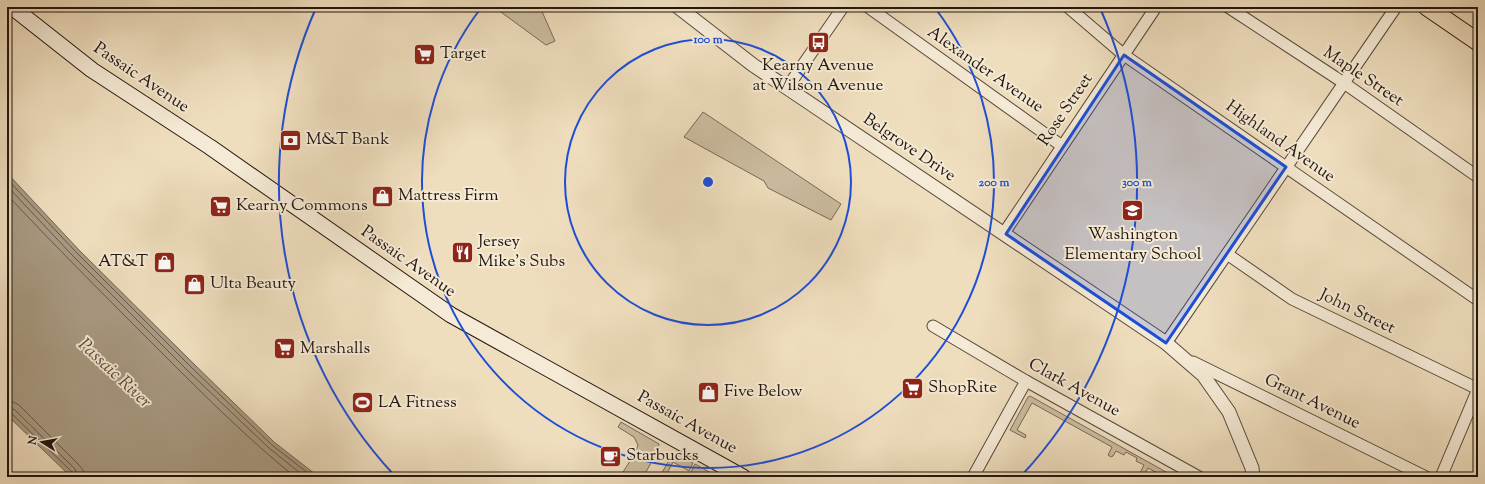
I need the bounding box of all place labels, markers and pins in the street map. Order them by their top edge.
bus stop icon: Kearny Avenue at Wilson Avenue [805,29,831,55]
supermarket icon: Target [411,41,437,67]
place label: Target [440,42,486,66]
place label: Kearny Avenue at Wilson Avenue [752,54,884,98]
bank icon: M&T Bank [277,127,303,153]
place label: M&T Bank [306,128,389,152]
centre of rings [701,175,715,189]
shop icon: Mattress Firm [370,183,396,209]
place label: Mattress Firm [398,184,499,208]
supermarket icon: Kearny Commons [208,193,234,219]
place label: Kearny Commons [236,194,368,218]
school or university icon: Washington Elementary School [1120,198,1146,224]
place label: Washington Elementary School [1064,223,1202,267]
place label: Jersey Mike's Subs [477,230,565,274]
restaurant icon: Jersey Mike's Subs [450,239,476,265]
shop icon: AT&T [151,249,177,275]
place label: AT&T [98,250,148,274]
shop icon: Ulta Beauty [181,271,207,297]
place label: Ulta Beauty [210,272,297,296]
supermarket icon: Marshalls [271,336,297,362]
place label: Marshalls [300,337,371,361]
supermarket icon: ShopRite [900,375,926,401]
place label: ShopRite [928,376,997,400]
shop icon: Five Below [695,379,721,405]
place label: Five Below [724,380,803,404]
sports icon: LA Fitness [349,390,375,416]
place label: LA Fitness [378,391,457,415]
cafe icon: Starbucks [598,443,624,469]
place label: Starbucks [626,444,699,468]

